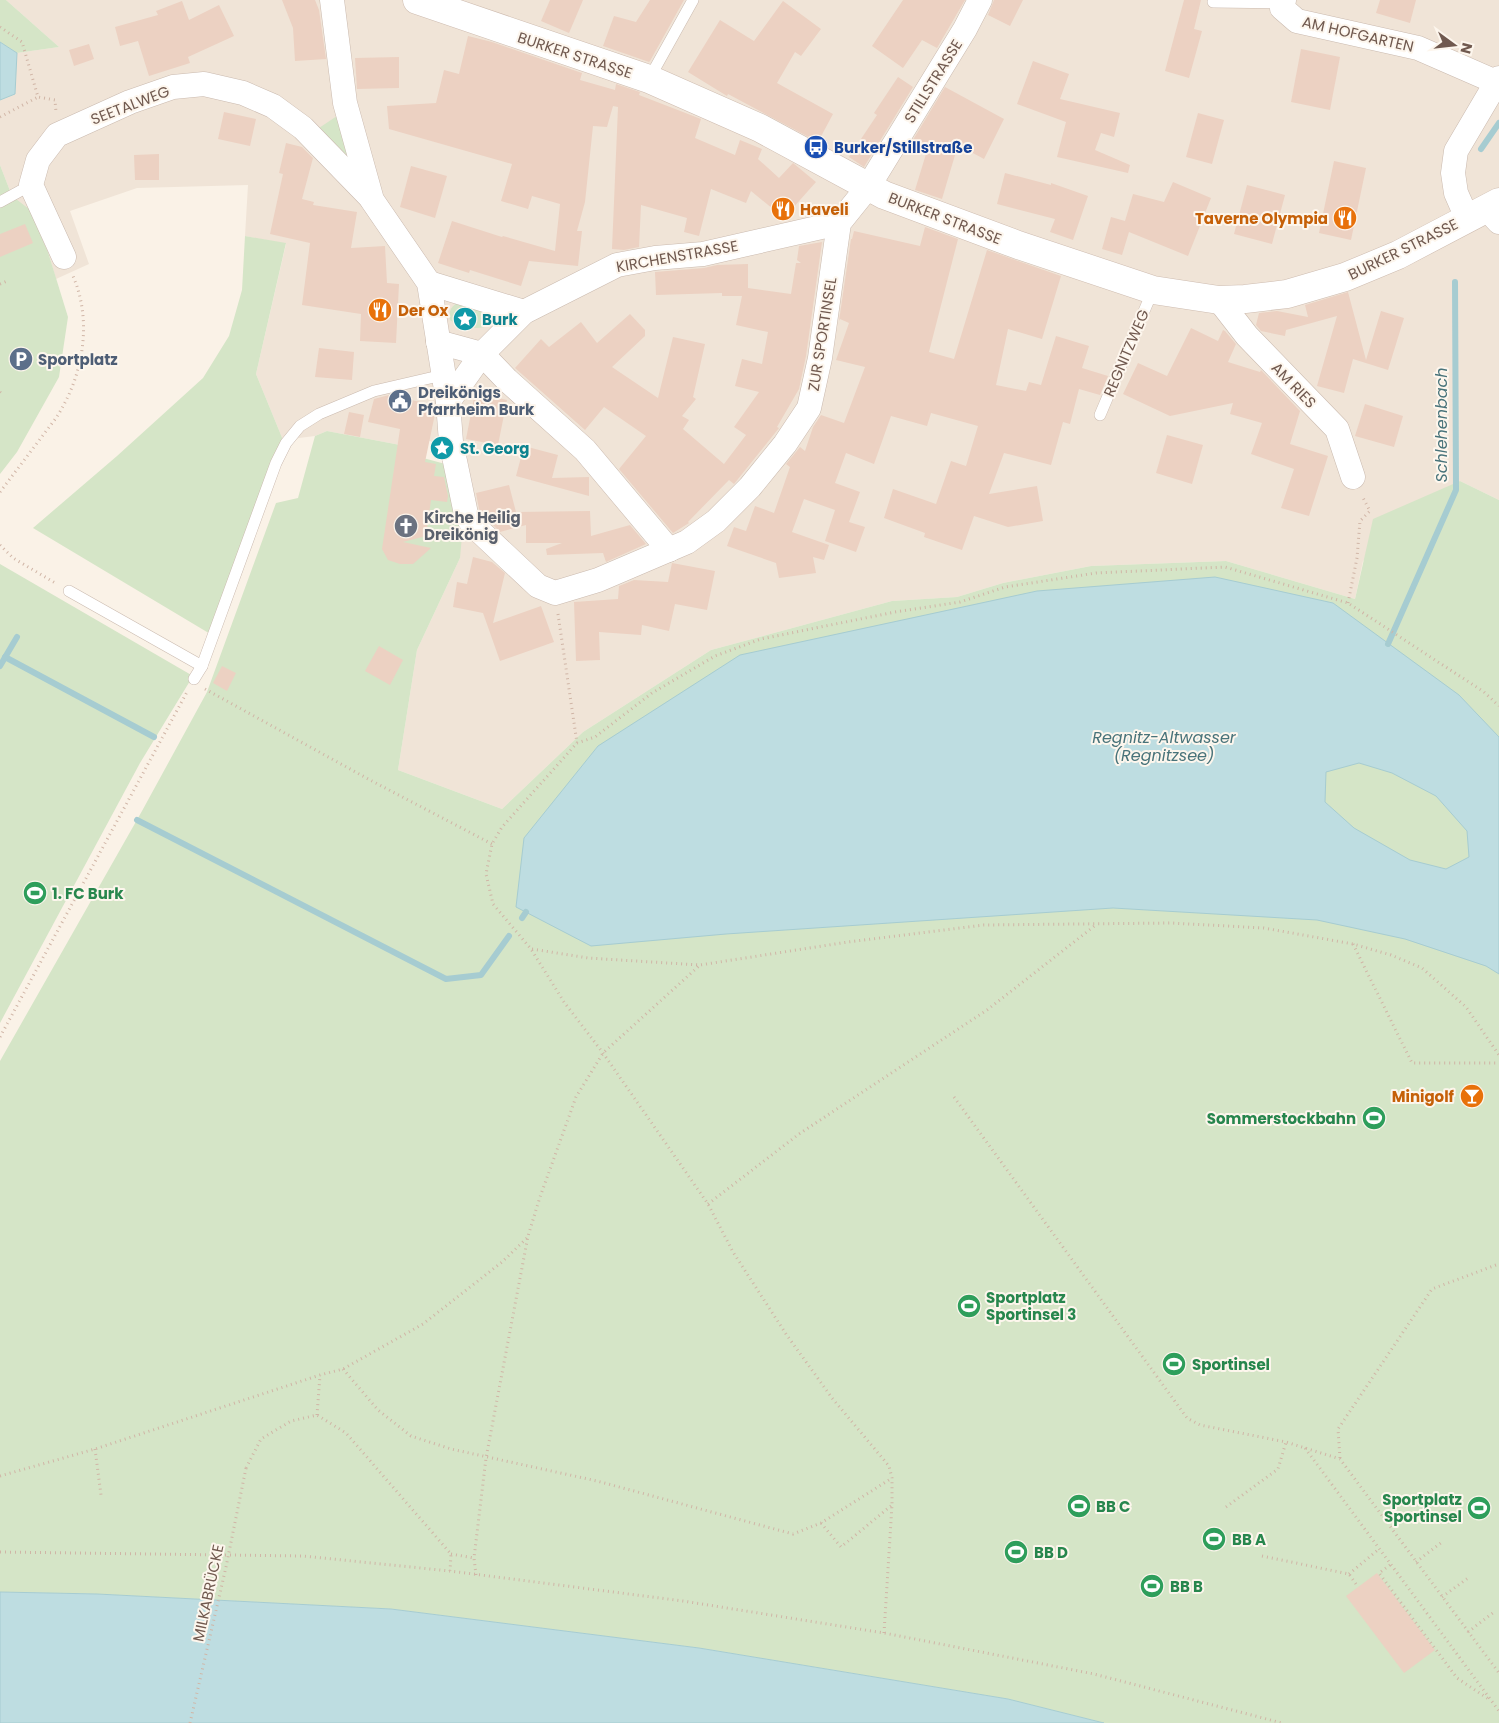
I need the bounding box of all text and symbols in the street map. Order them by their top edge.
street label: AM HOFGARTEN [1300,11,1416,57]
north arrow [1429,20,1479,70]
street label: BURKER STRASSE [515,27,635,83]
street label: STILLSTRASSE [899,35,967,127]
text: N [1456,41,1478,56]
street label: SEETALWEG [88,80,173,130]
bus stop icon: Burker/Stillstraße [803,134,829,160]
place label: Burker/Stillstraße [834,137,972,158]
street label: BURKER STRASSE [885,187,1005,249]
restaurant icon: Haveli [770,196,796,222]
place label: Haveli [800,199,849,220]
restaurant icon: Taverne Olympia [1332,205,1358,231]
place label: Taverne Olympia [1195,208,1328,229]
street label: BURKER STRASSE [1345,213,1461,285]
street label: KIRCHENSTRASSE [614,235,740,277]
street label: ZUR SPORTINSEL [803,275,841,392]
restaurant icon: Der Ox [367,297,393,323]
place label: Der Ox [398,300,449,321]
place icon: Burk [452,306,478,332]
street label: REGNITZWEG [1098,306,1154,400]
place label: Burk [482,309,518,330]
parking icon: Sportplatz [8,346,34,372]
place label: Sportplatz [38,349,118,370]
street label: AM RIES [1267,357,1321,413]
water label: Schlehenbach [1430,367,1453,483]
place label: Dreikönigs Pfarrheim Burk [418,382,535,420]
public building icon: Dreikönigs Pfarrheim Burk [387,388,413,414]
place icon: St. Georg [429,435,455,461]
place label: St. Georg [460,438,530,459]
place label: Kirche Heilig Dreikönig [424,507,521,545]
church icon: Kirche Heilig Dreikönig [393,513,419,539]
water label: Regnitz-Altwasser (Regnitzsee) [1092,726,1237,767]
sports icon: 1. FC Burk [22,880,48,906]
place label: 1. FC Burk [52,883,124,904]
bar icon: Minigolf [1459,1083,1485,1109]
place label: Minigolf [1392,1086,1455,1107]
sports icon: Sommerstockbahn [1361,1105,1387,1131]
place label: Sommerstockbahn [1207,1108,1356,1129]
place label: Sportplatz Sportinsel 3 [986,1287,1076,1325]
sports icon: Sportplatz Sportinsel 3 [956,1293,982,1319]
sports icon: Sportinsel [1161,1351,1187,1377]
place label: Sportinsel [1192,1354,1270,1375]
place label: Sportplatz Sportinsel [1382,1489,1462,1527]
sports icon: BB C [1066,1493,1092,1519]
sports icon: Sportplatz Sportinsel [1466,1495,1492,1521]
place label: BB C [1096,1496,1130,1517]
sports icon: BB A [1201,1526,1227,1552]
place label: BB A [1232,1529,1266,1550]
sports icon: BB D [1003,1539,1029,1565]
street label: MILKABRÜCKE [187,1542,229,1644]
place label: BB D [1034,1542,1068,1563]
sports icon: BB B [1139,1573,1165,1599]
place label: BB B [1170,1576,1203,1597]

